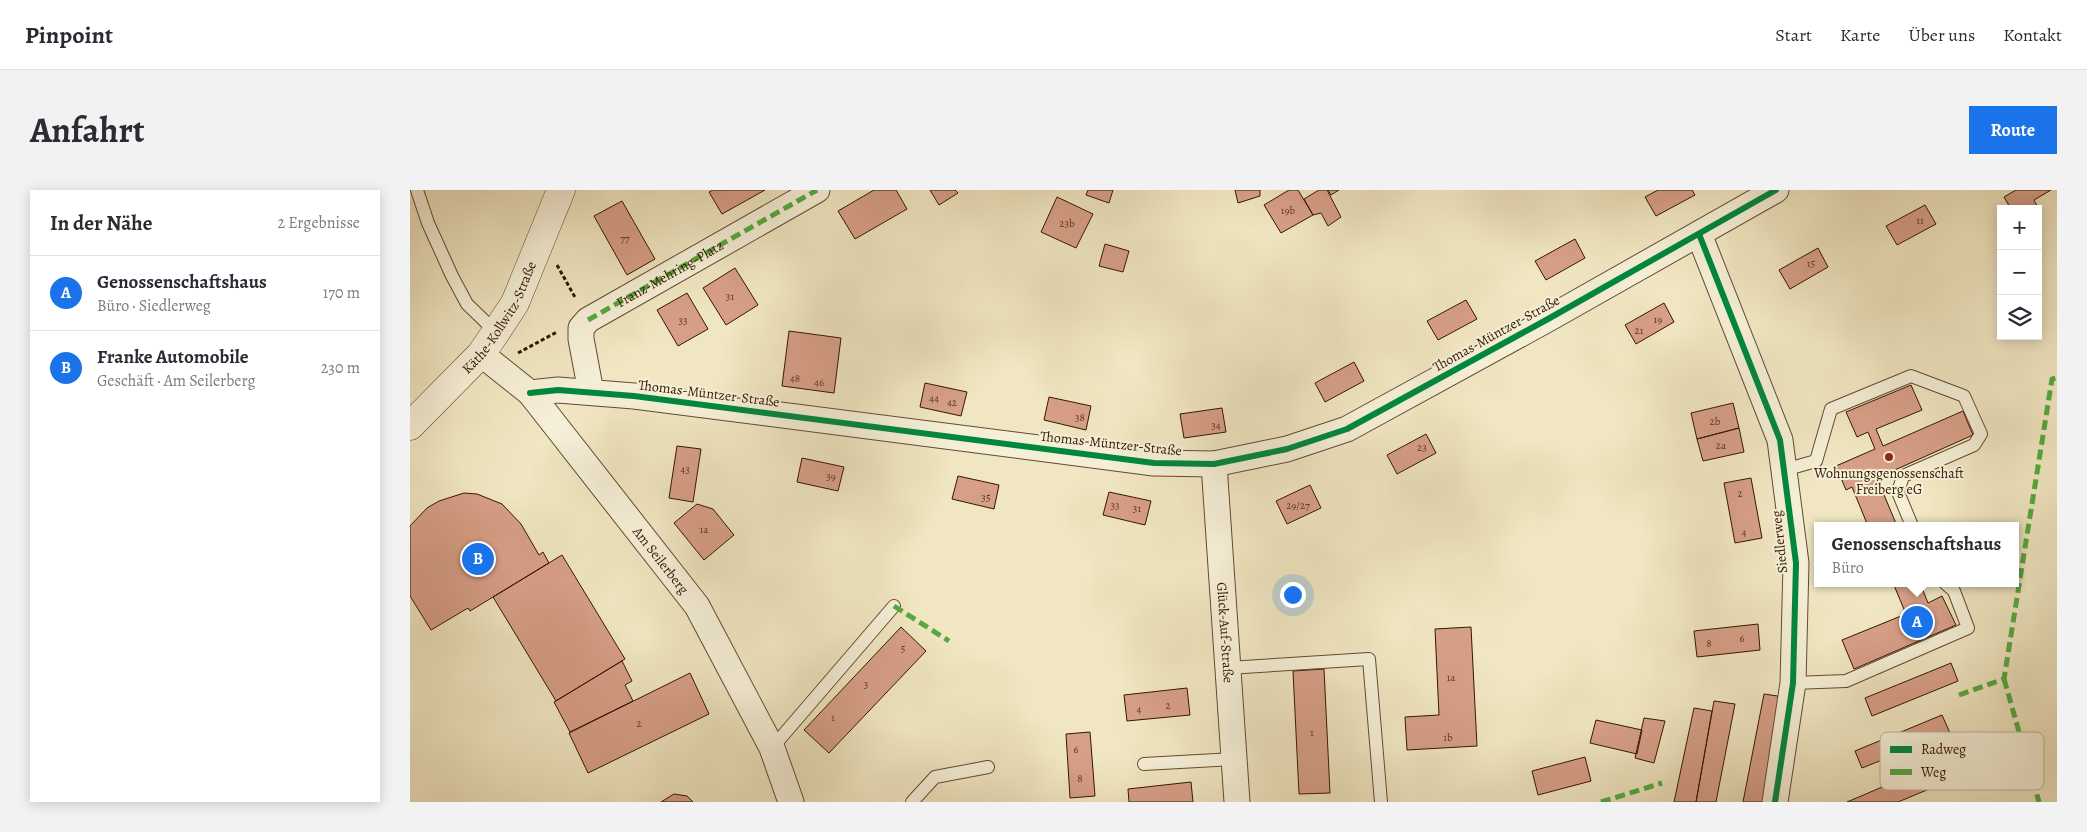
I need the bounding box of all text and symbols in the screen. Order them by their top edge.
text: Pinpoint [25,19,113,51]
text: Start [1775,23,1812,47]
text: Karte [1840,23,1880,47]
text: Über uns [1908,23,1975,47]
text: Kontakt [2003,23,2062,47]
text: Anfahrt [30,106,145,154]
button: Route [1969,106,2057,154]
house number: 19b [1281,203,1296,218]
map controls [1997,205,2042,340]
button: + [1997,205,2042,250]
text: In der Nähe [50,209,152,237]
text: 2 Ergebnisse [278,212,360,234]
house number: 11 [1916,213,1924,228]
house number: 23b [1059,216,1075,231]
house number: 77 [620,231,630,246]
street label: Franz-Mehring-Platz [613,236,727,312]
button: − [1997,250,2042,295]
house number: 15 [1807,256,1816,271]
street label: Käthe-Kollwitz-Straße [458,259,541,378]
text: Genossenschaftshaus [97,269,267,295]
text: A [61,282,71,304]
text: 170 m [323,282,360,304]
house number: 31 [726,289,734,304]
street label: Thomas-Müntzer-Straße [1429,291,1563,376]
text: Büro · Siedlerweg [97,295,211,317]
button: layers [1997,295,2042,340]
house number: 19 [1654,312,1662,327]
house number: 33 [678,313,688,328]
house number: 21 [1635,323,1644,338]
text: Franke Automobile [97,344,249,370]
text: B [61,357,71,379]
text: 230 m [321,357,360,379]
text: Geschäft · Am Seilerberg [97,370,256,392]
house number: 48 [790,371,800,386]
street label: Thomas-Müntzer-Straße [637,375,781,412]
house number: 46 [814,375,824,390]
house number: 44 [929,391,939,406]
house number: 42 [947,395,957,410]
house number: 38 [1075,410,1085,425]
house number: 2b [1710,414,1721,429]
house number: 34 [1211,418,1221,433]
street label: Thomas-Müntzer-Straße [1039,427,1183,460]
house number: 2a [1716,438,1727,453]
house number: 23 [1417,440,1427,455]
marker: Wohnungsgenossenschaft Freiberg eG [1883,451,1895,463]
house number: 43 [680,462,690,477]
place label: Wohnungsgenossenschaft Freiberg eG [1813,464,1964,499]
house number: 39 [826,469,836,484]
house number: 2 [1737,486,1743,501]
house number: 35 [981,490,991,505]
house number: 33 [1110,498,1120,513]
house number: 29/27 [1286,498,1310,513]
house number: 31 [1133,501,1141,516]
street label: Siedlerweg [1767,510,1792,574]
street label: Am Seilerberg [628,522,693,598]
house number: 1a [700,522,709,537]
popup [1814,522,2019,587]
house number: 4 [1742,525,1747,540]
text: Genossenschaftshaus [1832,531,2001,557]
pin: B [462,540,494,578]
text: Büro [1832,557,1864,579]
street label: Glück-Auf-Straße [1212,582,1238,684]
your location [1280,582,1306,608]
pin: A [1901,603,1933,641]
house number: 6 [1739,631,1745,646]
house number: 8 [1706,636,1712,651]
house number: 5 [901,641,906,656]
house number: 1a [1447,670,1456,685]
house number: 3 [864,677,868,692]
house number: 2 [1165,698,1171,713]
house number: 4 [1137,702,1142,717]
house number: 1 [831,710,835,725]
house number: 2 [636,716,642,731]
house number: 1 [1310,725,1314,740]
house number: 1b [1443,730,1453,745]
legend [1880,732,2044,790]
text: Radweg [1921,740,1966,759]
house number: 6 [1073,742,1079,757]
text: Weg [1920,763,1946,782]
house number: 8 [1077,771,1083,786]

